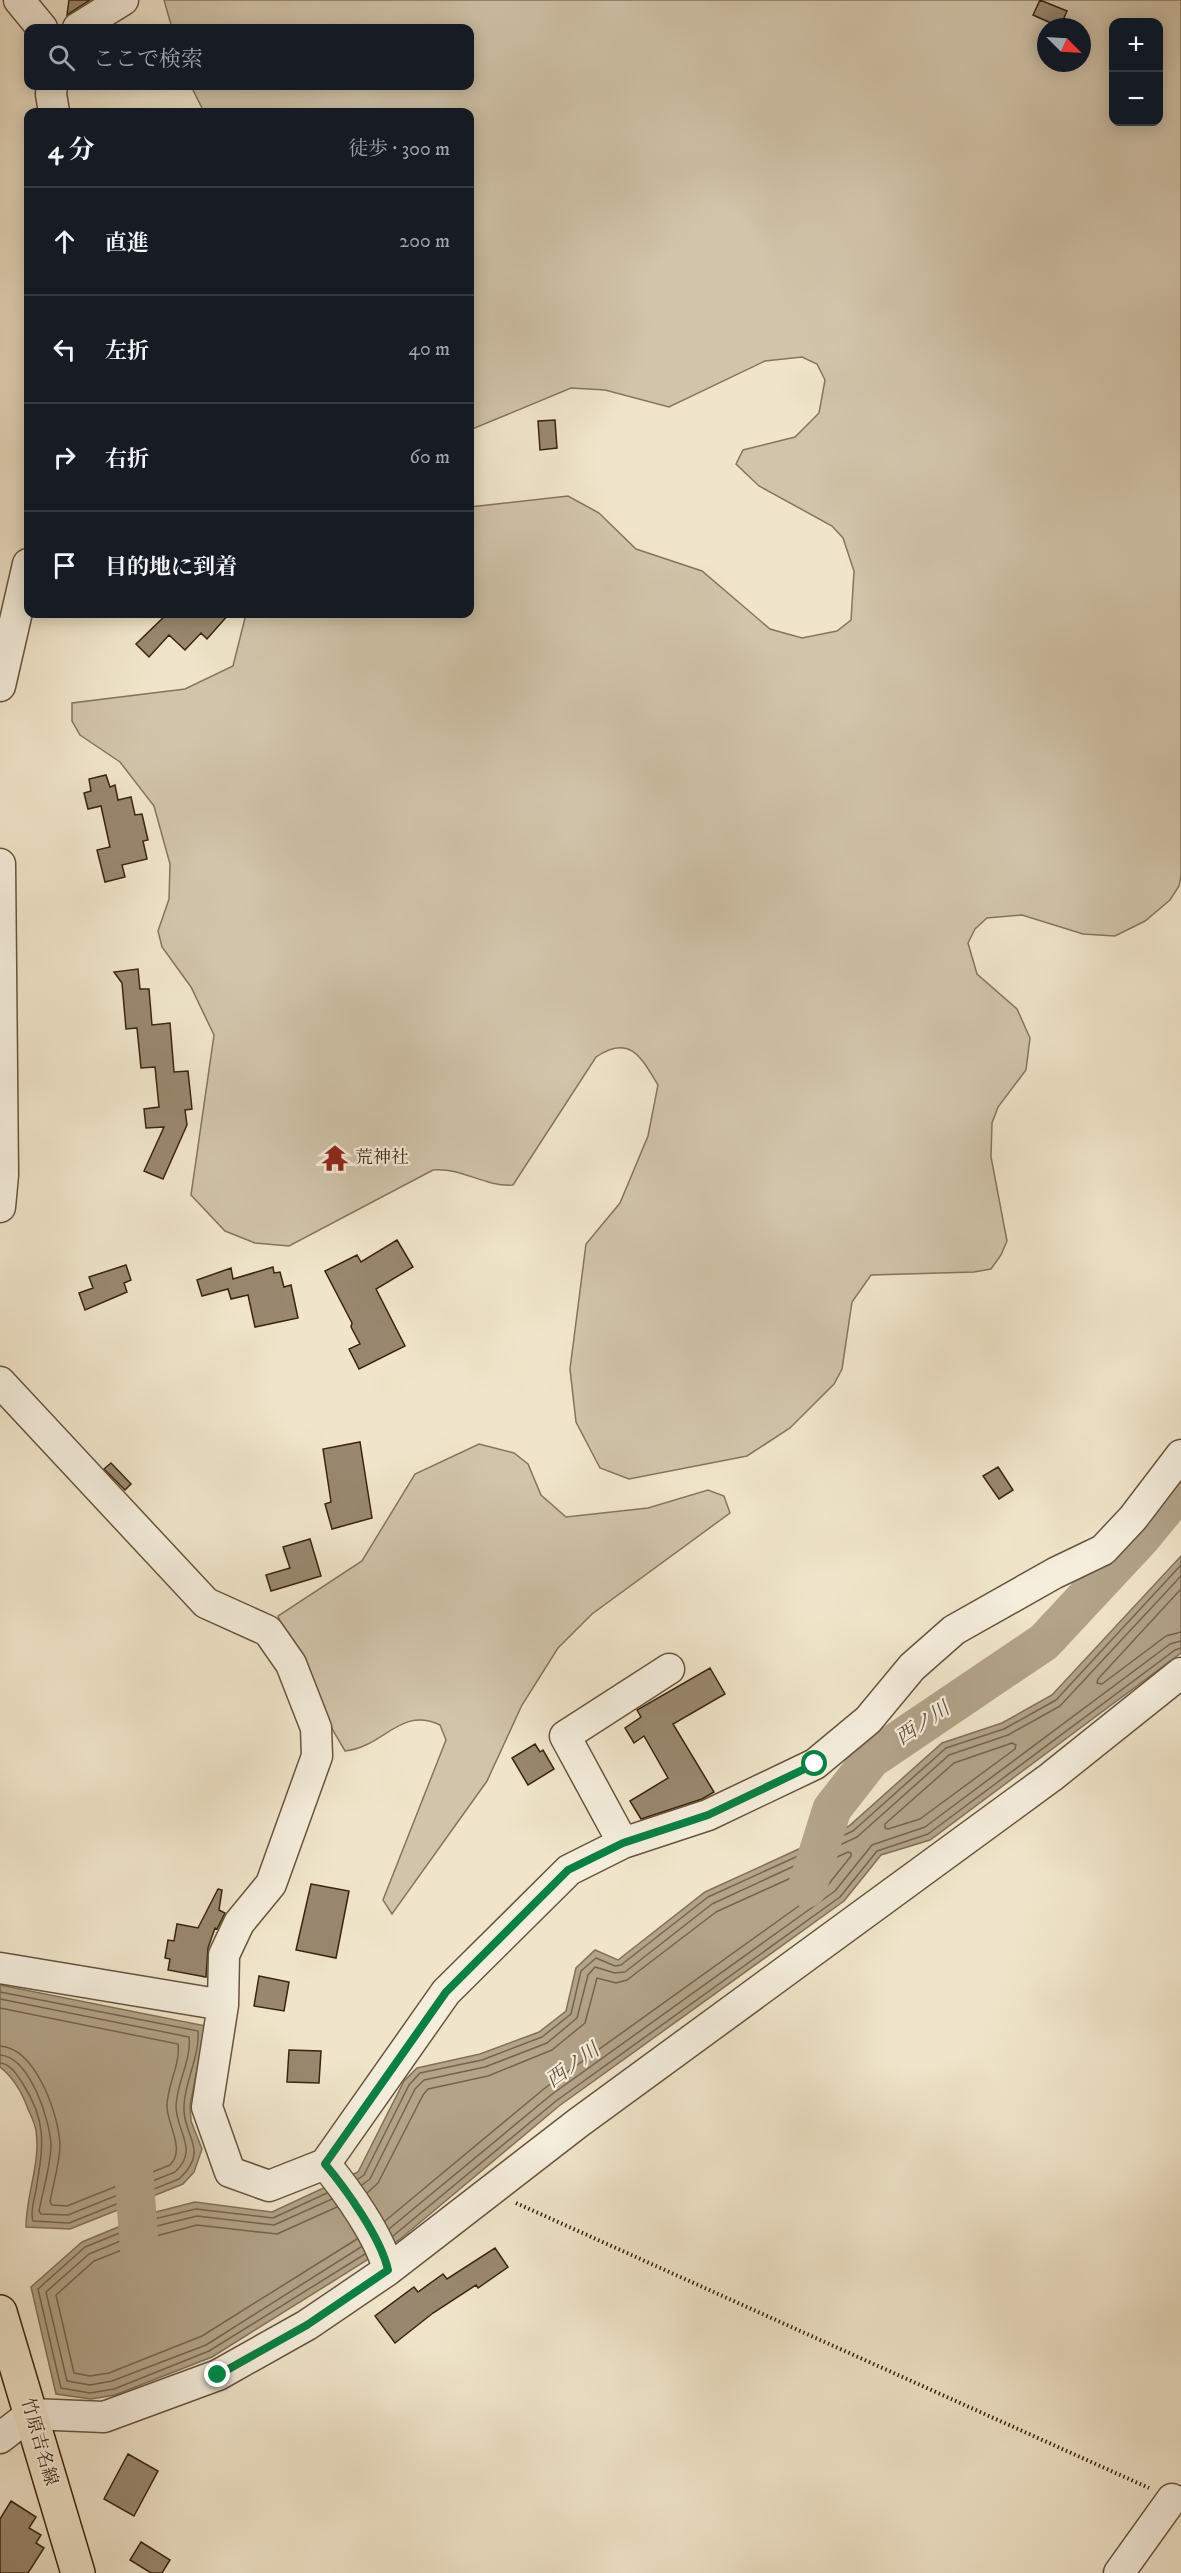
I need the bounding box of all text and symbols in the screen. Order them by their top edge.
north arrow [1037,18,1091,72]
map controls [1109,18,1163,126]
button: + [1109,18,1163,72]
search box [24,24,474,90]
icon: search [45,41,78,74]
text: ここで検索 [93,46,203,73]
button: − [1109,72,1163,126]
text: 4 分 [48,134,95,167]
text: 徒歩 · 300 m [348,137,450,162]
icon: ahead [48,225,81,258]
text: 200 m [399,229,450,254]
text: 直進 [105,230,149,257]
icon: left [48,333,81,366]
text: 40 m [408,337,450,362]
text: 左折 [105,338,149,365]
icon: right [48,441,81,474]
text: 60 m [410,445,450,470]
text: 右折 [105,446,149,473]
icon: arrive [48,549,81,582]
text: 目的地に到着 [105,554,237,581]
temple icon: 荒神社 [320,1143,350,1173]
place label: 荒神社 [355,1147,409,1169]
water label: 西ノ川 [891,1696,957,1751]
route start [801,1750,827,1776]
water label: 西ノ川 [541,2037,606,2094]
route end [204,2361,230,2387]
street label: 竹原吉名線 [16,2396,62,2488]

